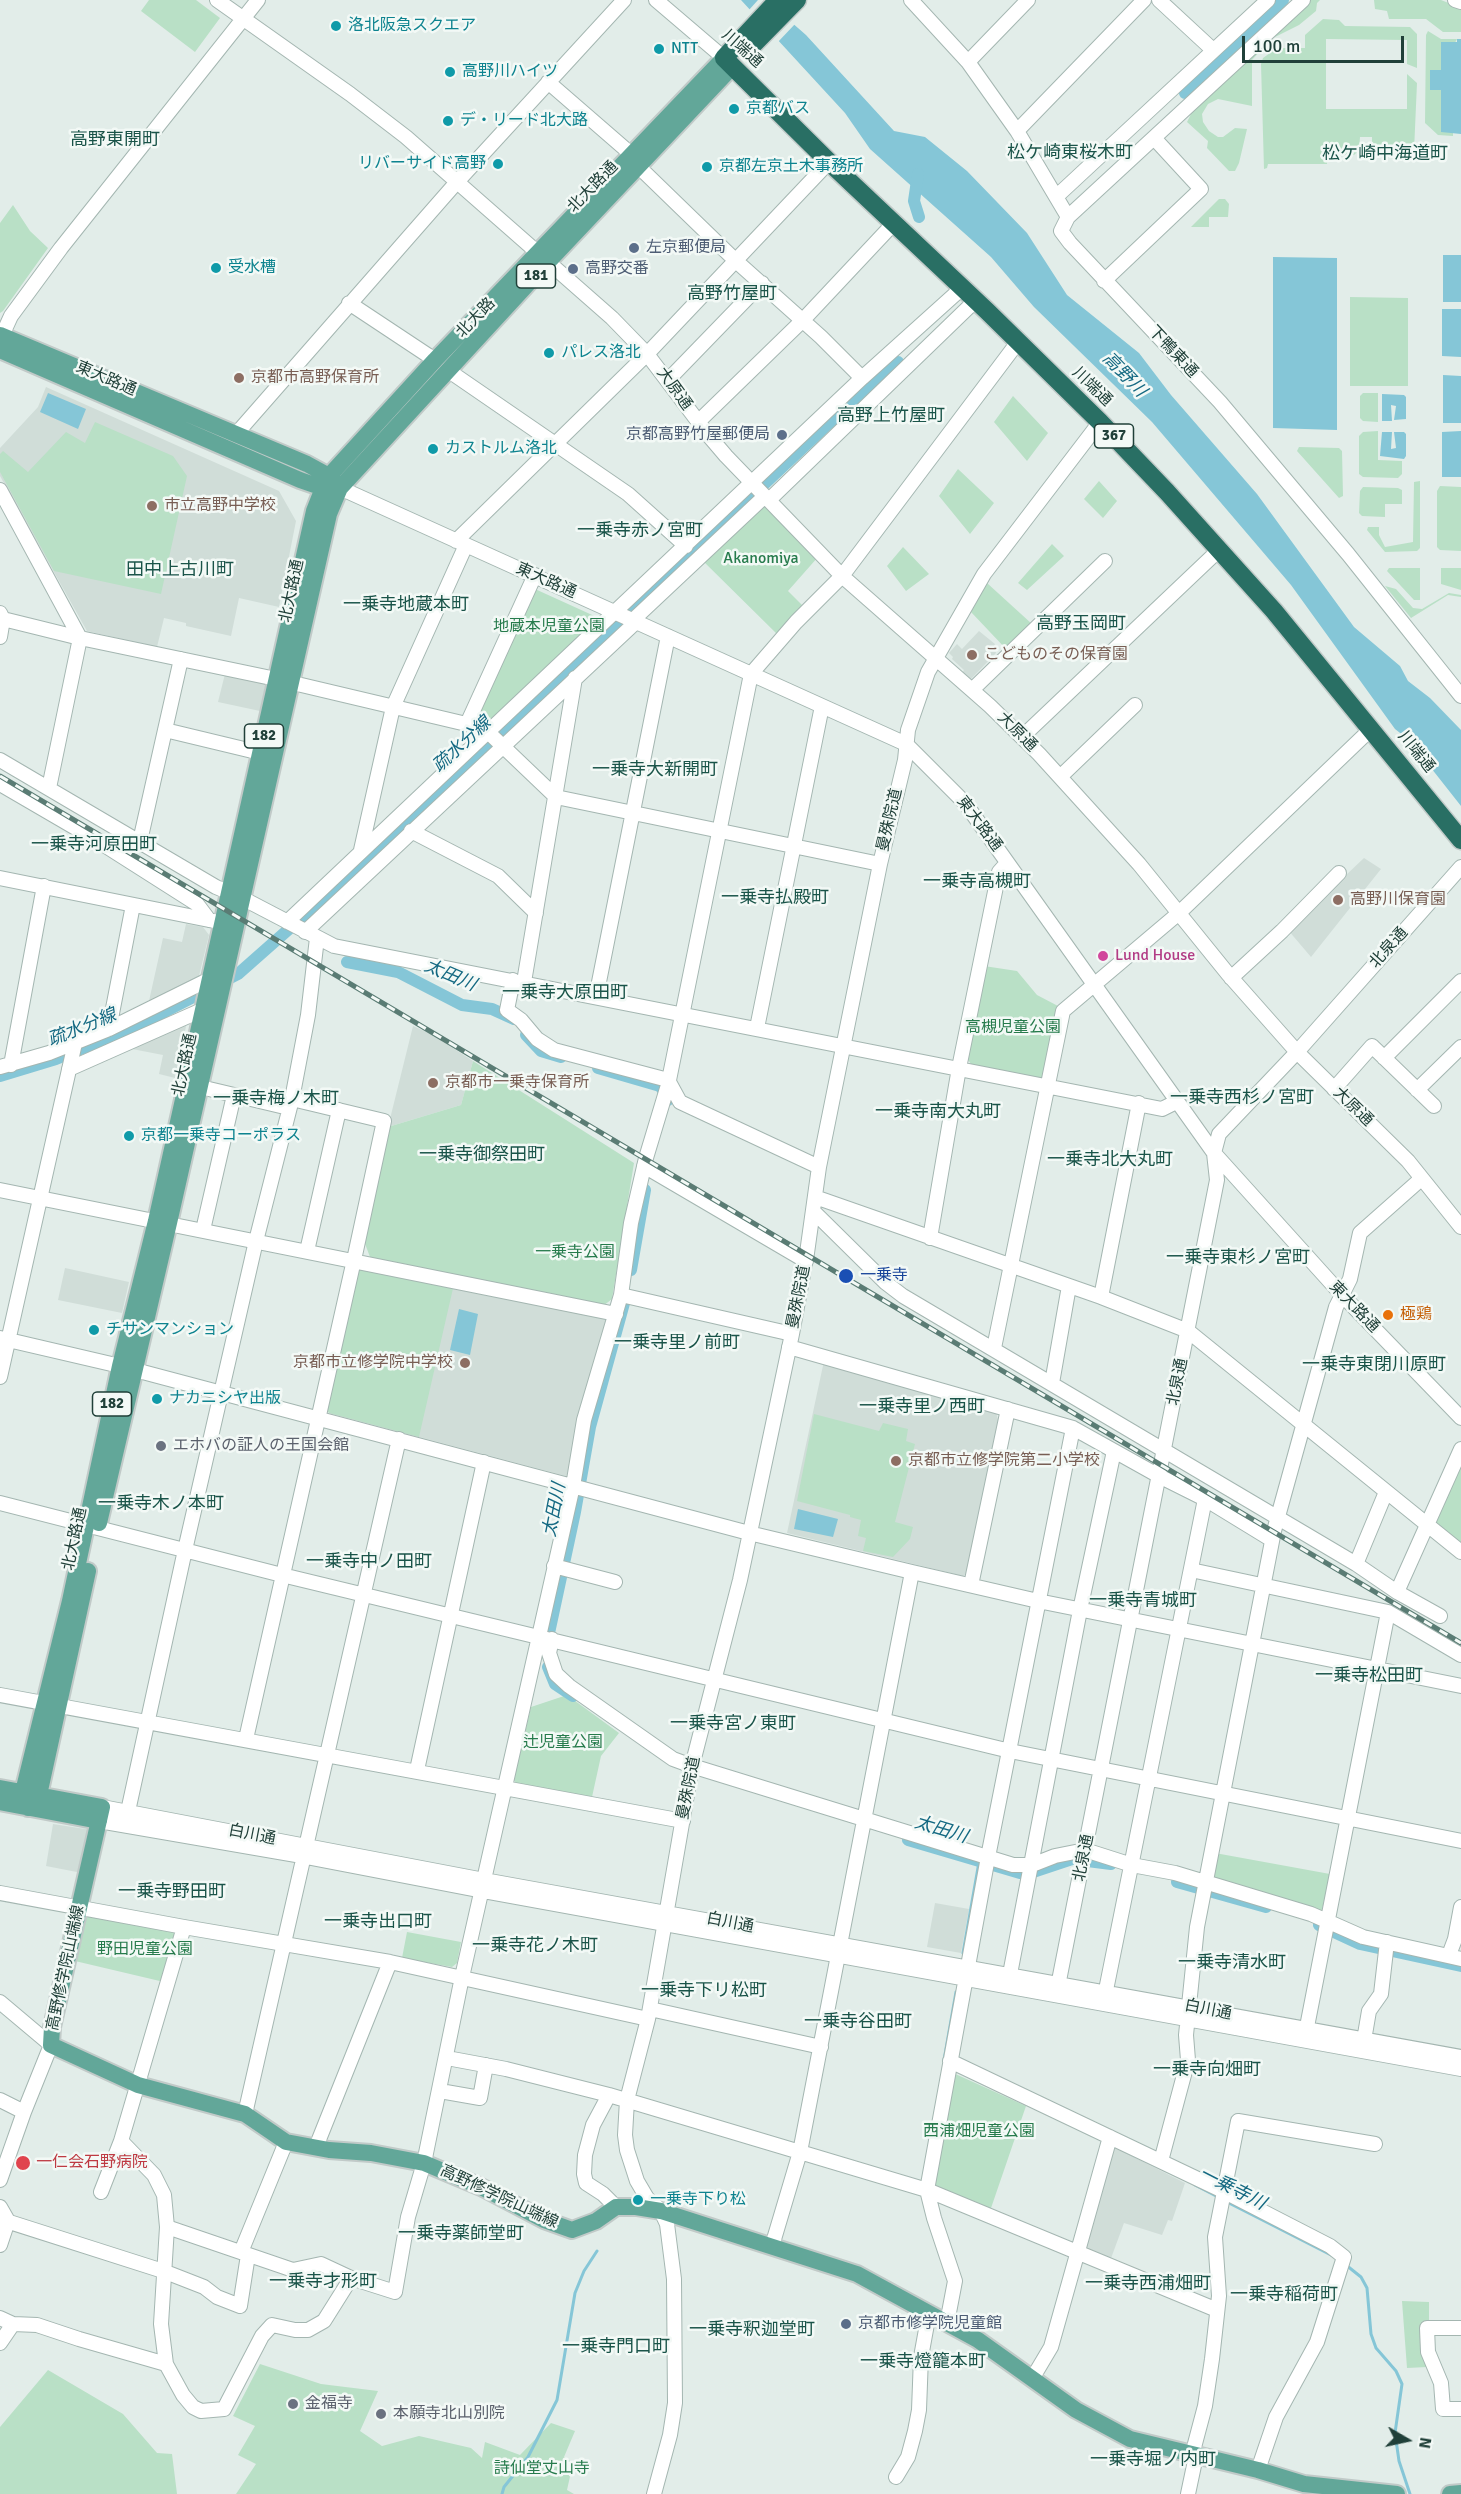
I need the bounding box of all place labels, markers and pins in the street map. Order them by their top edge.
place label: 洛北阪急スクエア [348,16,476,36]
marker: 洛北阪急スクエア [329,19,343,33]
place label: NTT [671,39,698,59]
marker: NTT [652,42,666,56]
place label: 高野川ハイツ [462,62,558,82]
marker: 高野川ハイツ [443,65,457,79]
place label: 京都バス [746,99,810,119]
marker: 京都バス [727,102,741,116]
place label: デ・リード北大路 [460,111,588,131]
marker: デ・リード北大路 [441,114,455,128]
place label: リバーサイド高野 [358,154,486,174]
marker: リバーサイド高野 [491,157,505,171]
place label: 京都左京土木事務所 [719,157,863,177]
marker: 京都左京土木事務所 [700,160,714,174]
place label: 左京郵便局 [646,238,726,258]
marker: 左京郵便局 [627,241,641,255]
place label: 受水槽 [228,258,276,278]
place label: 高野交番 [585,259,649,279]
marker: 受水槽 [209,261,223,275]
marker: 高野交番 [566,262,580,276]
place label: パレス洛北 [561,343,641,363]
marker: パレス洛北 [542,346,556,360]
place label: 京都市高野保育所 [251,368,379,388]
marker: 京都市高野保育所 [232,371,246,385]
place label: 京都高野竹屋郵便局 [626,425,770,445]
marker: 京都高野竹屋郵便局 [775,428,789,442]
place label: カストルム洛北 [445,439,557,459]
marker: カストルム洛北 [426,442,440,456]
place label: 市立高野中学校 [164,496,276,516]
marker: 市立高野中学校 [145,499,159,513]
place label: こどものその保育園 [984,645,1128,665]
marker: こどものその保育園 [965,648,979,662]
place label: 高野川保育園 [1350,890,1446,910]
marker: 高野川保育園 [1331,893,1345,907]
place label: Lund House [1115,946,1195,966]
marker: Lund House [1096,949,1110,963]
place label: 京都市一乗寺保育所 [445,1073,589,1093]
marker: 京都市一乗寺保育所 [426,1076,440,1090]
place label: 京都一乗寺コーポラス [141,1126,301,1146]
marker: 京都一乗寺コーポラス [122,1129,136,1143]
place label: 一乗寺 [860,1266,908,1286]
marker: 一乗寺 [837,1267,855,1285]
place label: 極鶏 [1400,1305,1432,1325]
marker: 極鶏 [1381,1308,1395,1322]
place label: チサンマンション [106,1320,234,1340]
marker: チサンマンション [87,1323,101,1337]
place label: 京都市立修学院中学校 [293,1353,453,1373]
marker: 京都市立修学院中学校 [458,1356,472,1370]
place label: ナカニシヤ出版 [169,1389,281,1409]
marker: ナカニシヤ出版 [150,1392,164,1406]
place label: エホバの証人の王国会館 [173,1436,349,1456]
marker: エホバの証人の王国会館 [154,1439,168,1453]
place label: 京都市立修学院第二小学校 [908,1451,1100,1471]
marker: 京都市立修学院第二小学校 [889,1454,903,1468]
place label: 一仁会石野病院 [36,2153,148,2173]
marker: 一仁会石野病院 [14,2154,32,2172]
place label: 一乗寺下り松 [650,2190,746,2210]
marker: 一乗寺下り松 [631,2193,645,2207]
place label: 京都市修学院児童館 [858,2314,1002,2334]
marker: 京都市修学院児童館 [839,2317,853,2331]
place label: 金福寺 [305,2394,353,2414]
marker: 金福寺 [286,2397,300,2411]
place label: 本願寺北山別院 [393,2404,505,2424]
marker: 本願寺北山別院 [374,2407,388,2421]

